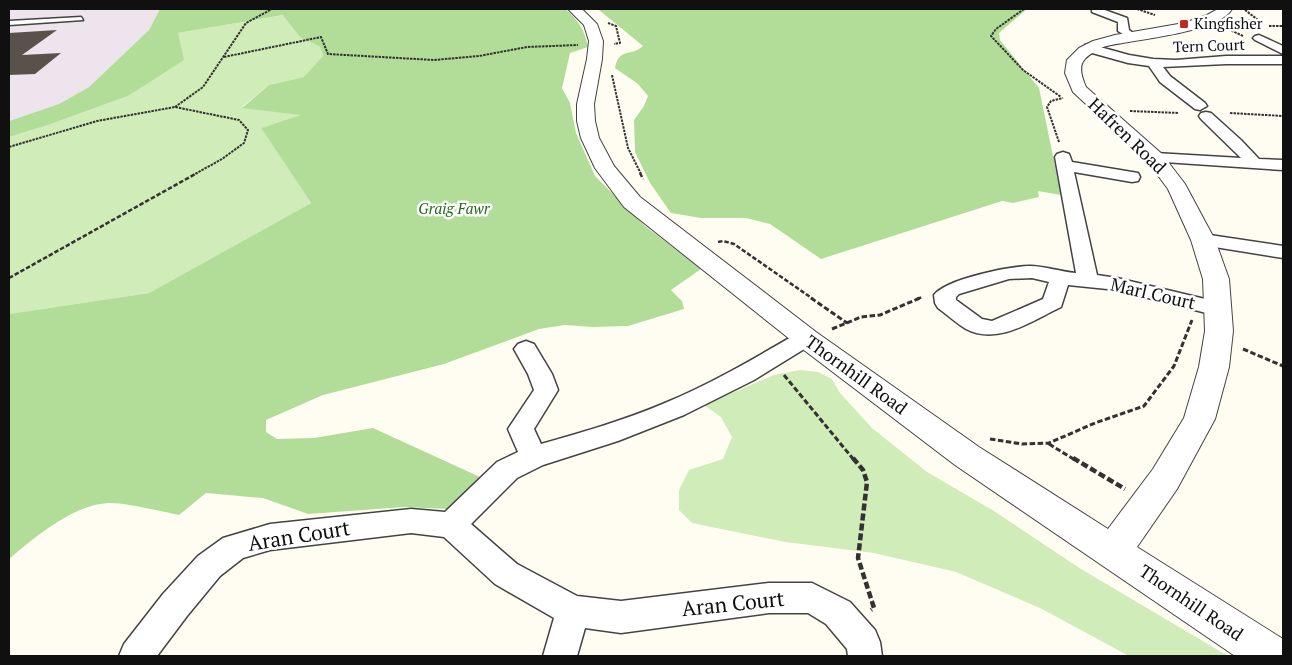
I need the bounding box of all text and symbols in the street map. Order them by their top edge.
place label: Kingfisher [1194,13,1263,33]
marker: Kingfisher [1178,18,1190,30]
street label: Tern Court [1173,34,1246,56]
street label: Hafren Road [1084,92,1172,178]
park label: Graig Fawr [418,198,491,218]
street label: Marl Court [1108,272,1198,315]
street label: Thornhill Road [801,329,912,419]
street label: Aran Court [246,513,352,557]
street label: Thornhill Road [1135,558,1248,646]
street label: Aran Court [680,584,786,622]

